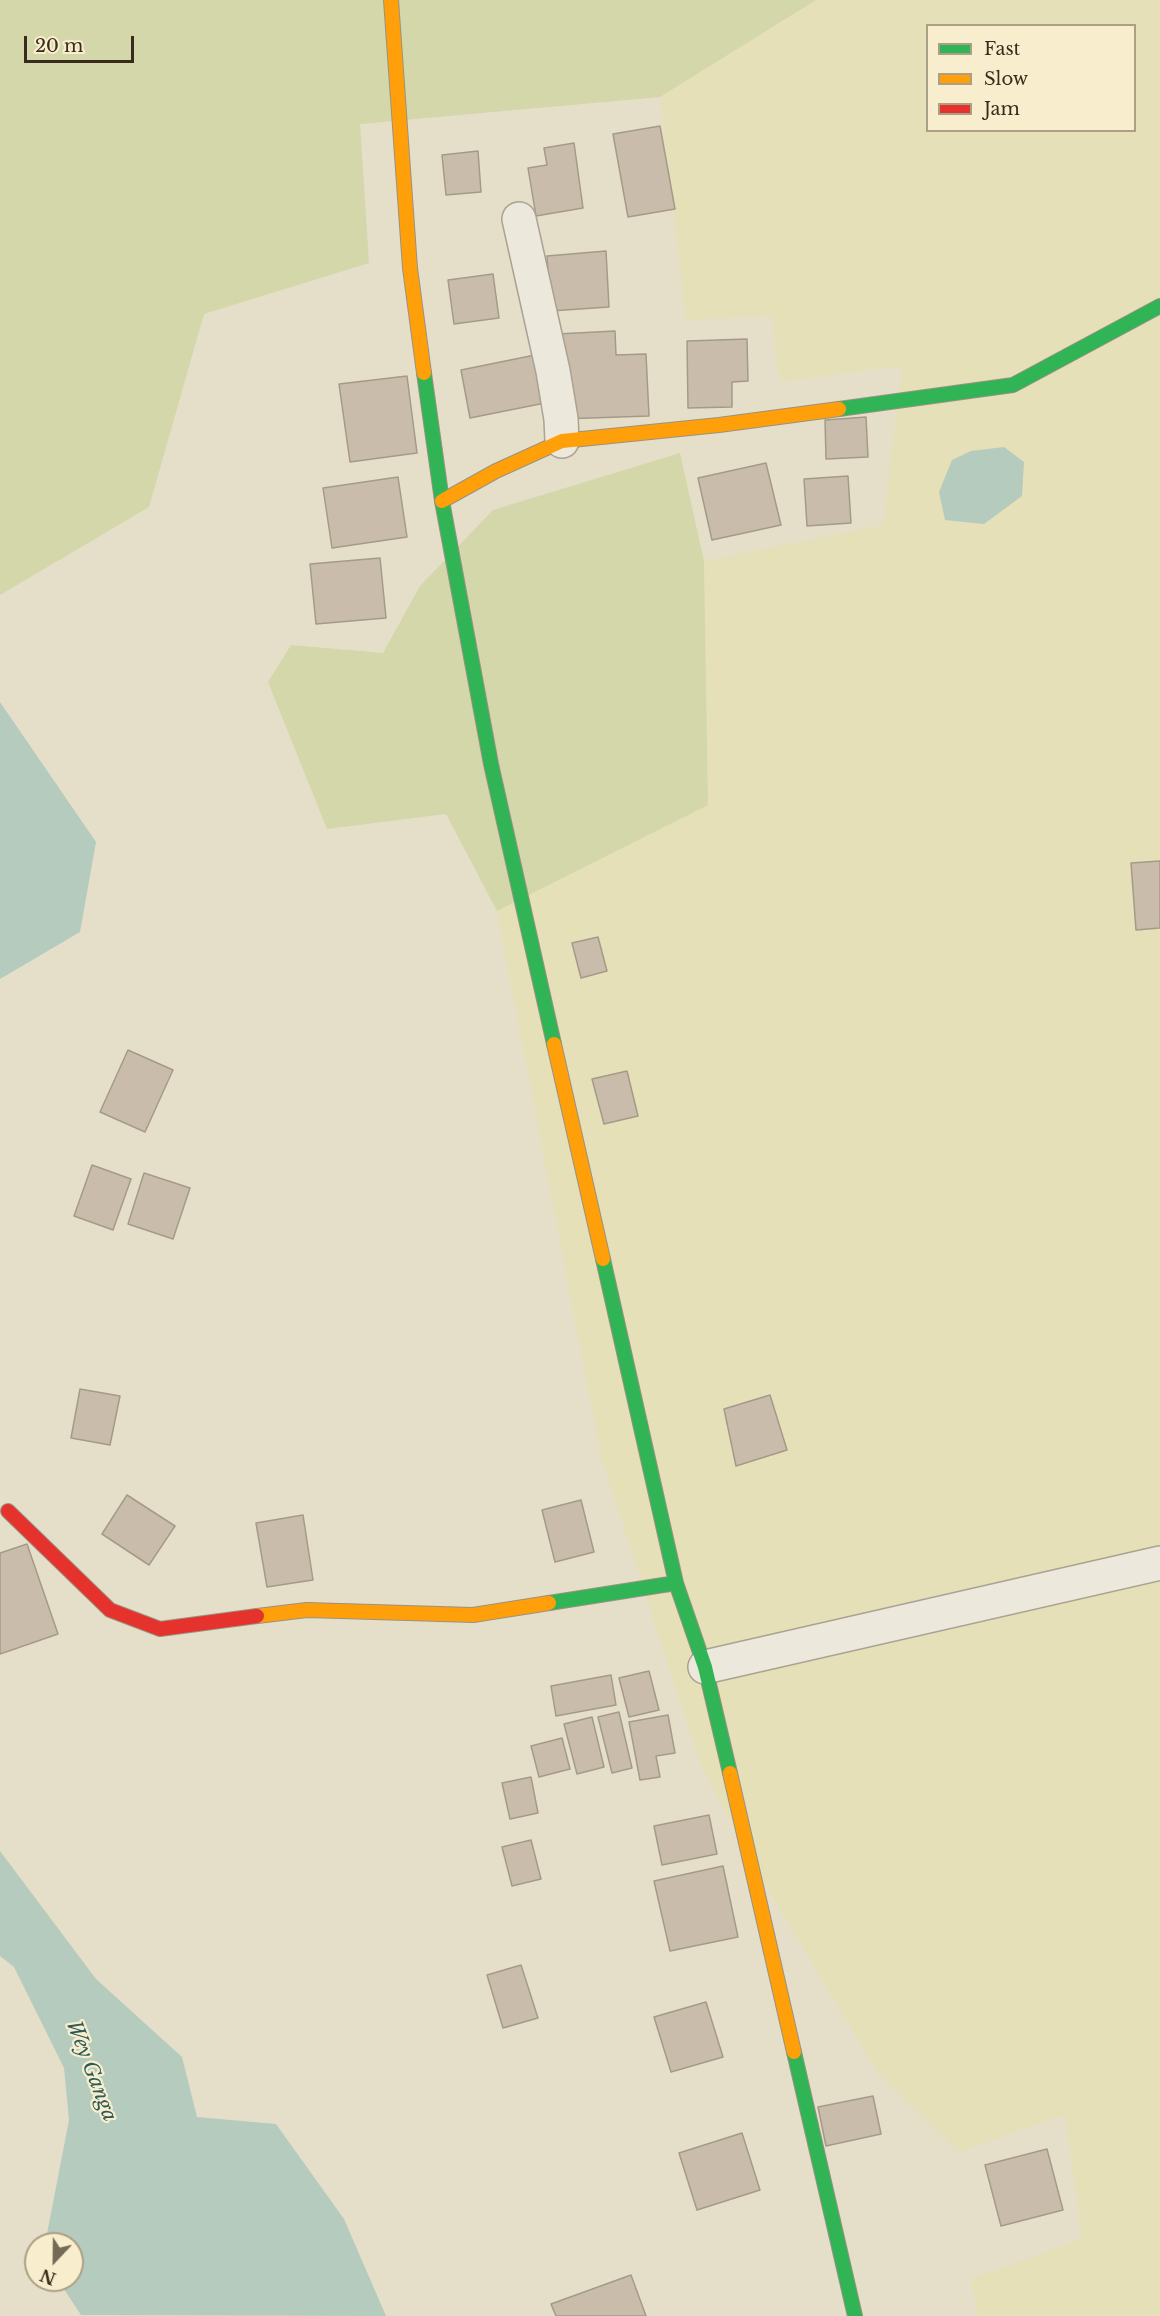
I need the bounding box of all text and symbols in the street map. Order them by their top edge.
scale bar [27,24,136,62]
legend [926,24,1136,132]
text: 20 m [35,35,83,57]
text: Fast [984,38,1020,60]
text: Slow [984,68,1028,90]
text: Jam [984,98,1020,120]
water label: Wey Ganga [61,2017,121,2125]
north arrow [24,2232,84,2292]
text: N [37,2265,59,2289]

